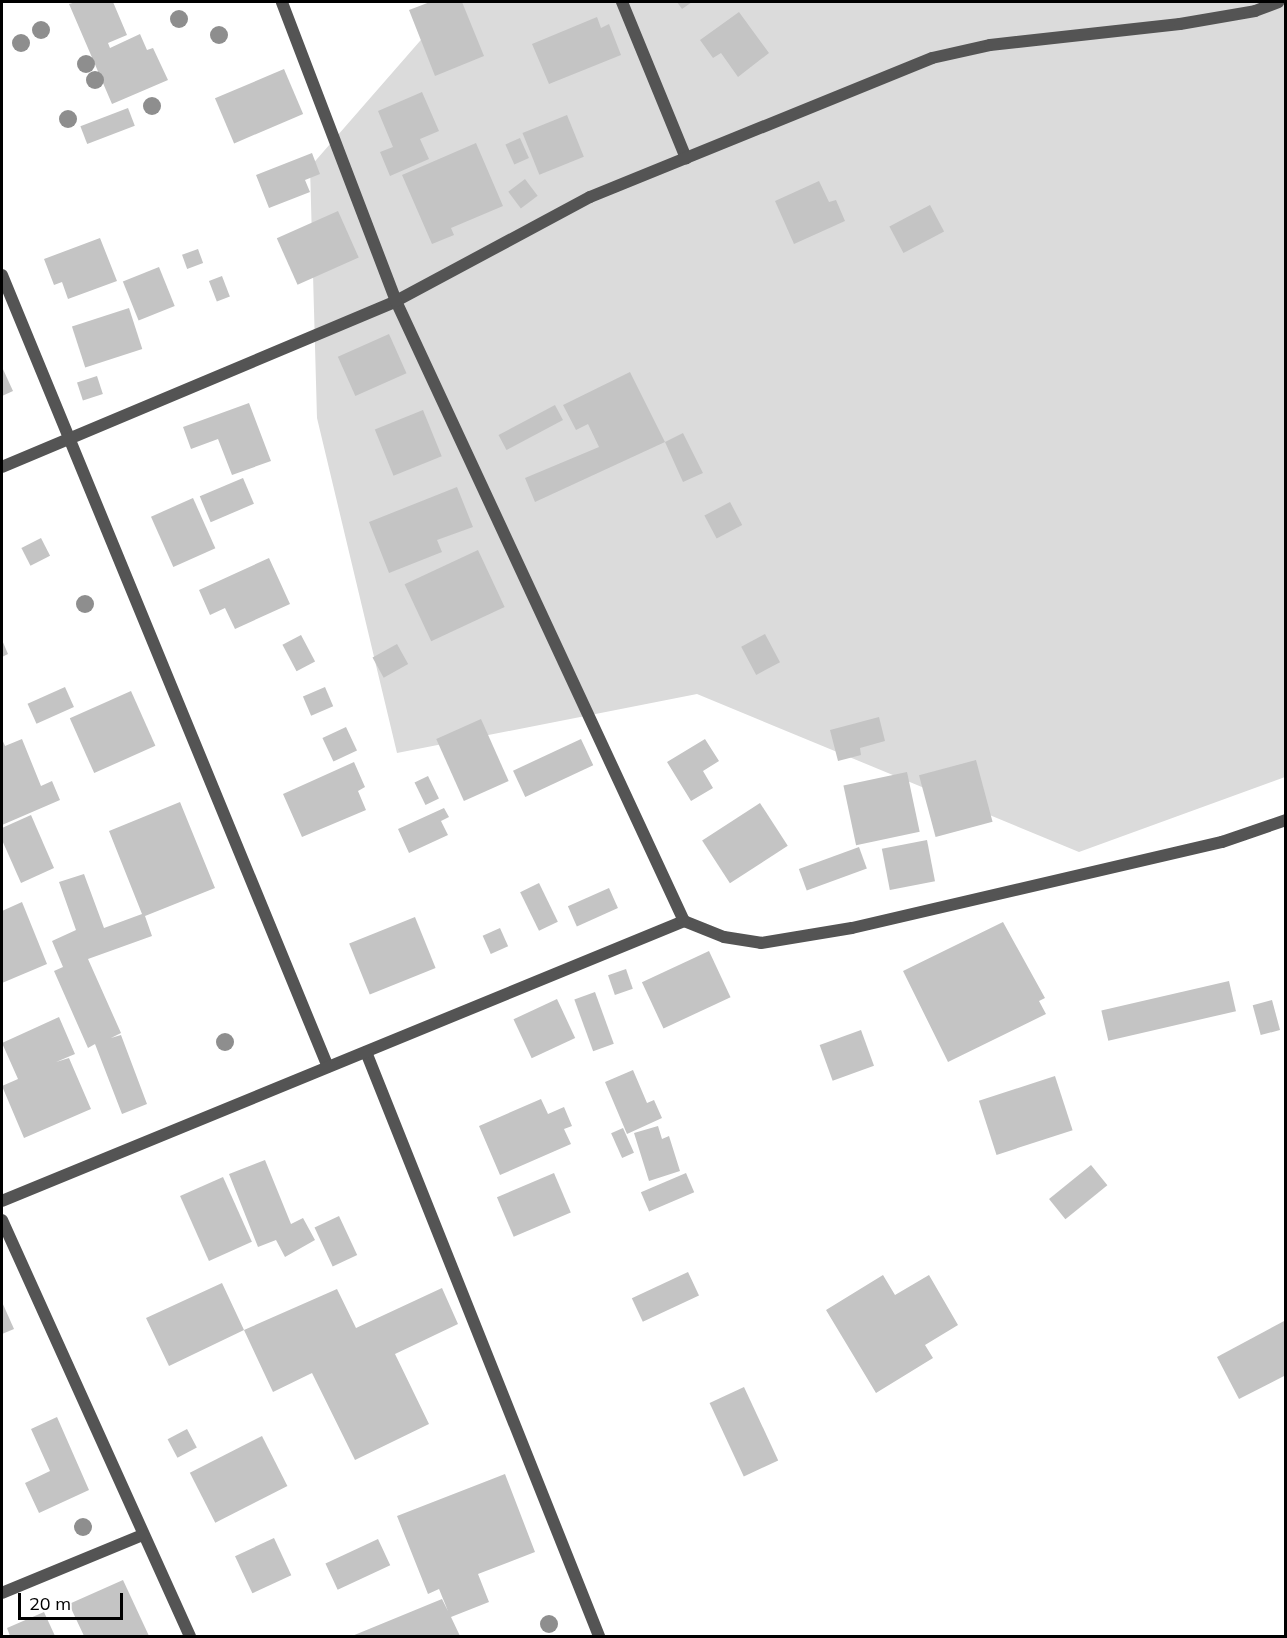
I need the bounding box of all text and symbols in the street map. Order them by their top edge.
scale bar [21,1581,126,1619]
text: 20 m [29,1592,71,1615]

